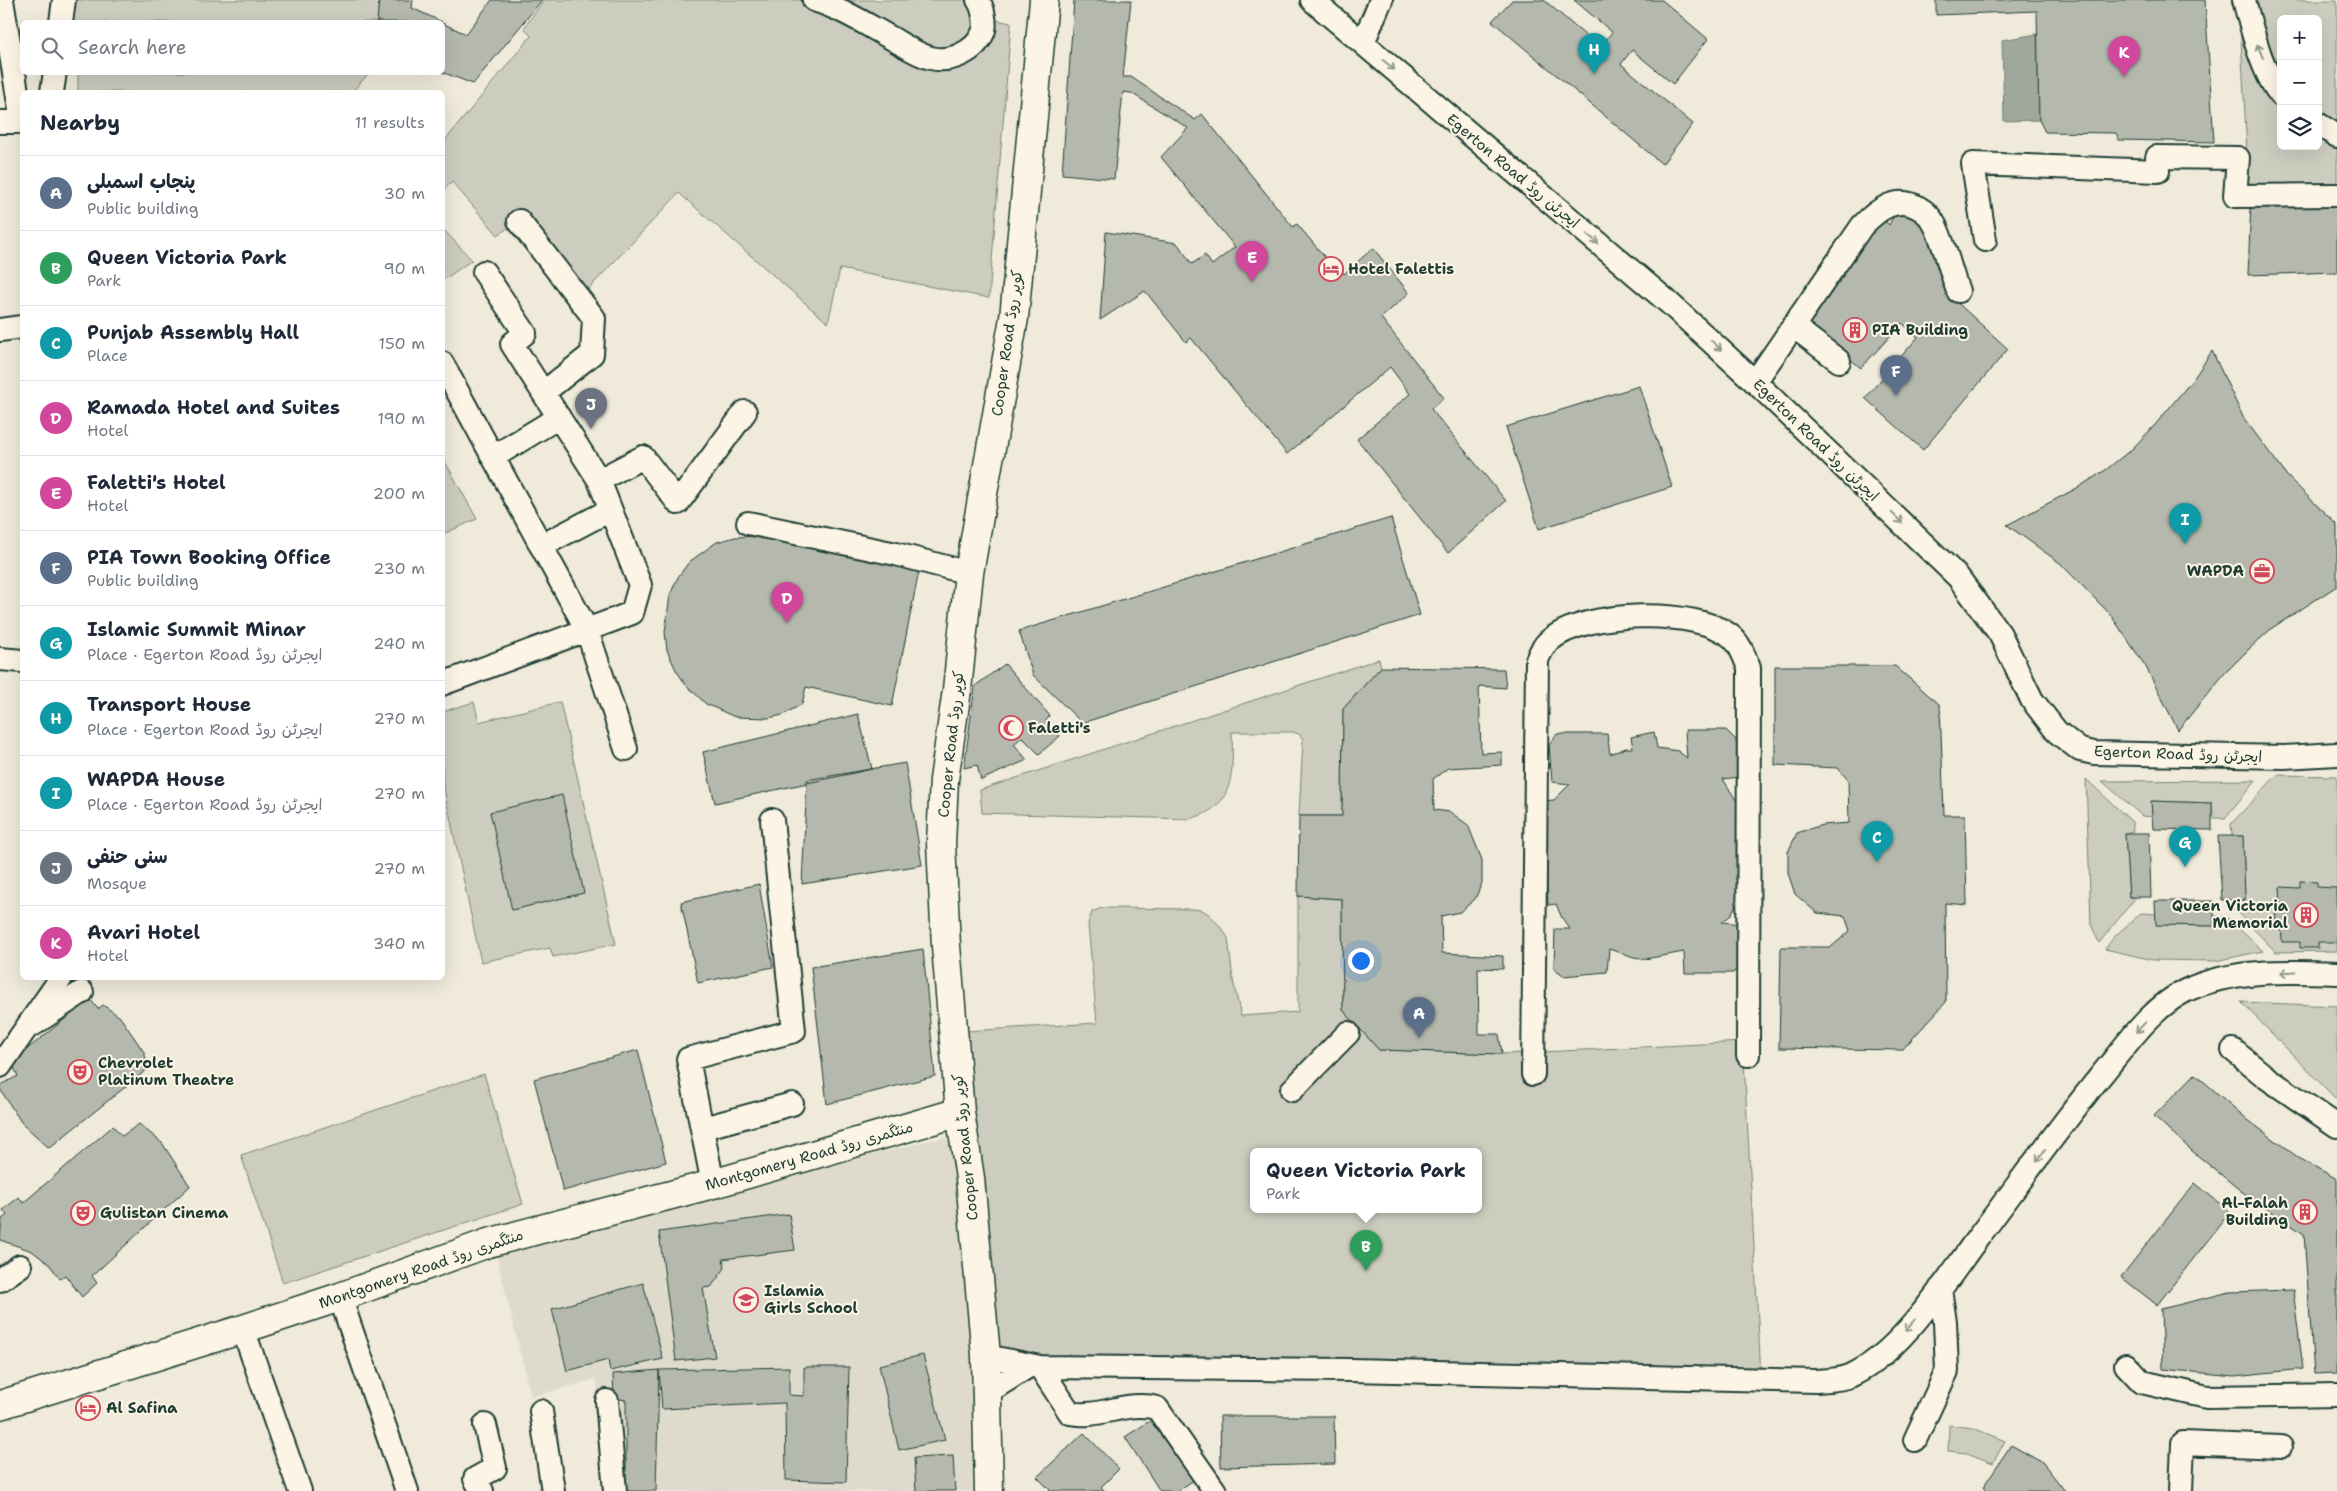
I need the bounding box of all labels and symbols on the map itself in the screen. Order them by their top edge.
pin: H [1578,33,1610,74]
pin: K [2108,36,2140,77]
one-way arrow [2255,44,2264,60]
one-way arrow [1383,60,1396,71]
street label: Egerton Road ایجرٹن روڈ [1442,109,1584,233]
one-way arrow [1586,233,1599,244]
pin: E [1236,241,1268,282]
hotel icon: Hotel Falettis [1318,256,1344,282]
place label: Hotel Falettis [1348,259,1454,279]
street label: Cooper Road کوپر روڈ [987,268,1027,418]
building icon: PIA Building [1842,317,1868,343]
place label: PIA Building [1872,320,1968,340]
one-way arrow [1709,339,1722,351]
pin: F [1880,355,1912,396]
street label: Egerton Road ایجرٹن روڈ [1749,374,1883,506]
pin: J [575,388,607,429]
pin: I [2169,503,2201,544]
one-way arrow [1890,511,1902,523]
office icon: WAPDA [2249,558,2275,584]
place label: WAPDA [2187,561,2244,581]
pin: D [771,582,803,623]
street label: Cooper Road کوپر روڈ [933,669,969,819]
mosque icon: Faletti's [998,715,1024,741]
place label: Faletti's [1028,718,1091,738]
street label: Egerton Road ایجرٹن روڈ [2094,741,2262,767]
pin: C [1861,821,1893,862]
pin: G [2169,826,2201,867]
place label: Queen Victoria Memorial [2172,896,2289,933]
building icon: Queen Victoria Memorial [2293,902,2319,928]
your location [1348,948,1374,974]
one-way arrow [2281,967,2297,976]
pin: A [1403,997,1435,1038]
one-way arrow [2135,1021,2147,1034]
place label: Chevrolet Platinum Theatre [98,1053,234,1090]
theatre icon: Chevrolet Platinum Theatre [67,1059,93,1085]
street label: Cooper Road کوپر روڈ [947,1072,983,1222]
street label: Montgomery Road منٹگمری روڈ [703,1117,915,1195]
one-way arrow [2035,1148,2046,1161]
place label: Al-Falah Building [2221,1193,2288,1230]
building icon: Al-Falah Building [2292,1199,2318,1225]
theatre icon: Gulistan Cinema [70,1200,96,1226]
place label: Gulistan Cinema [100,1203,229,1223]
street label: Montgomery Road منٹگمری روڈ [316,1225,526,1313]
pin: B [1350,1230,1382,1271]
place label: Islamia Girls School [764,1281,858,1318]
school or university icon: Islamia Girls School [733,1287,759,1313]
one-way arrow [1904,1319,1916,1332]
hotel icon: Al Safina [75,1395,101,1421]
place label: Al Safina [106,1398,178,1418]

